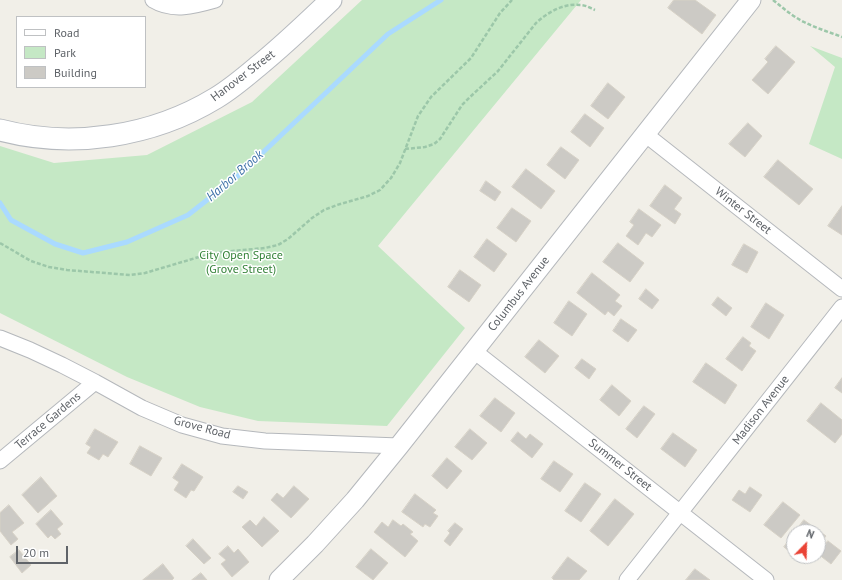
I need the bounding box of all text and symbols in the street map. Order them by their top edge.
legend [16,16,146,88]
text: Road [54,25,79,40]
text: Park [54,45,76,60]
street label: Hanover Street [208,47,278,105]
text: Building [54,65,97,80]
water label: Harbor Brook [203,147,267,205]
street label: Winter Street [712,184,774,238]
park label: City Open Space (Grove Street) [199,249,283,277]
street label: Columbus Avenue [485,254,553,334]
street label: Madison Avenue [730,373,792,447]
street label: Terrace Gardens [12,389,84,453]
street label: Grove Road [172,414,232,442]
street label: Summer Street [585,436,655,494]
north arrow [786,524,826,564]
text: N [804,526,816,542]
scale bar [18,538,70,564]
text: 20 m [23,545,49,560]

